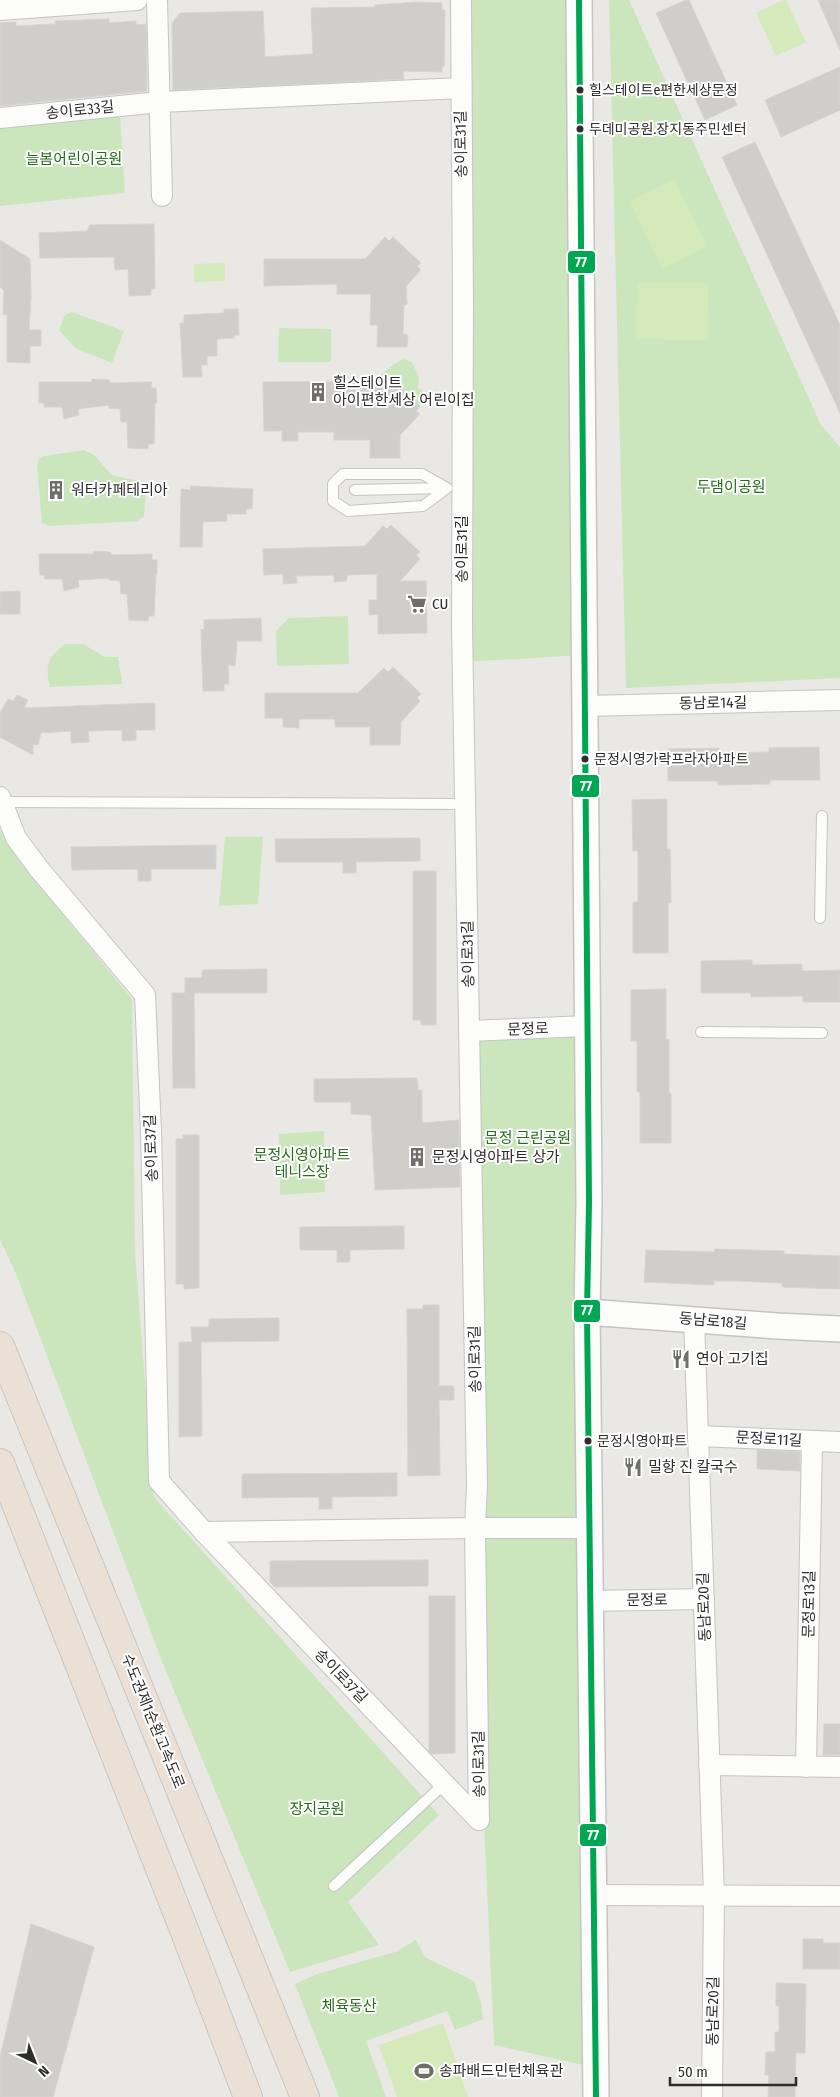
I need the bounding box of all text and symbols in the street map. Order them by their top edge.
place label: 힐스테이트e편한세상문정 [589,82,738,99]
marker: 힐스테이트e편한세상문정 [575,85,585,95]
street label: 송이로33길 [45,97,115,123]
street label: 송이로31길 [451,110,471,178]
place label: 두데미공원.장지동주민센터 [589,121,747,138]
marker: 두데미공원.장지동주민센터 [575,124,585,134]
park label: 늘봄어린이공원 [26,150,122,168]
line badge: 77 [567,250,596,274]
text: 77 [575,254,587,271]
place label: 힐스테이트 아이편한세상 어린이집 [333,374,475,409]
building icon: 힐스테이트 아이편한세상 어린이집 [307,381,329,403]
park label: 두댐이공원 [696,478,766,496]
building icon: 워터카페테리아 [45,479,67,501]
place label: 워터카페테리아 [71,481,168,499]
street label: 송이로31길 [453,515,471,583]
supermarket icon: CU [406,593,428,615]
place label: CU [432,595,448,613]
street label: 동남로14길 [679,693,747,713]
place label: 문정시영가락프라자아파트 [594,751,749,768]
marker: 문정시영가락프라자아파트 [580,754,590,764]
line badge: 77 [571,774,600,798]
text: 77 [580,778,592,795]
street label: 송이로31길 [458,920,478,988]
street label: 문정로 [507,1019,549,1039]
street label: 송이로37길 [141,1114,161,1182]
park label: 문정 근린공원 [485,1129,571,1147]
park label: 문정시영아파트 테니스장 [254,1146,350,1181]
building icon: 문정시영아파트 상가 [406,1146,428,1168]
place label: 문정시영아파트 상가 [432,1148,560,1166]
line badge: 77 [573,1299,601,1323]
text: 77 [581,1302,593,1319]
street label: 동남로18길 [678,1309,748,1333]
street label: 송이로31길 [465,1325,485,1393]
restaurant icon: 연아 고기집 [670,1348,692,1370]
place label: 연아 고기집 [696,1350,769,1368]
street label: 문정로11길 [735,1428,803,1450]
place label: 문정시영아파트 [597,1433,687,1450]
marker: 문정시영아파트 [583,1436,593,1446]
restaurant icon: 밀향 진 칼국수 [622,1456,644,1478]
place label: 밀향 진 칼국수 [648,1458,738,1476]
street label: 문정로13길 [799,1570,819,1638]
street label: 동남로20길 [694,1572,714,1642]
street label: 문정로 [626,1591,668,1609]
street label: 송이로37길 [311,1645,371,1707]
street label: 수도권제1순환고속도로 [118,1651,188,1791]
street label: 송이로31길 [469,1730,489,1798]
park label: 장지공원 [289,1800,345,1818]
line badge: 77 [579,1823,607,1847]
text: 77 [587,1827,599,1844]
street label: 동남로20길 [703,1976,723,2046]
park label: 체육동산 [321,1997,377,2015]
north arrow [10,2037,60,2087]
scale bar [670,2054,796,2086]
sports icon: 송파배드민턴체육관 [413,2060,435,2082]
text: N [35,2062,52,2080]
place label: 송파배드민턴체육관 [439,2062,563,2080]
text: 50 m [678,2063,708,2081]

